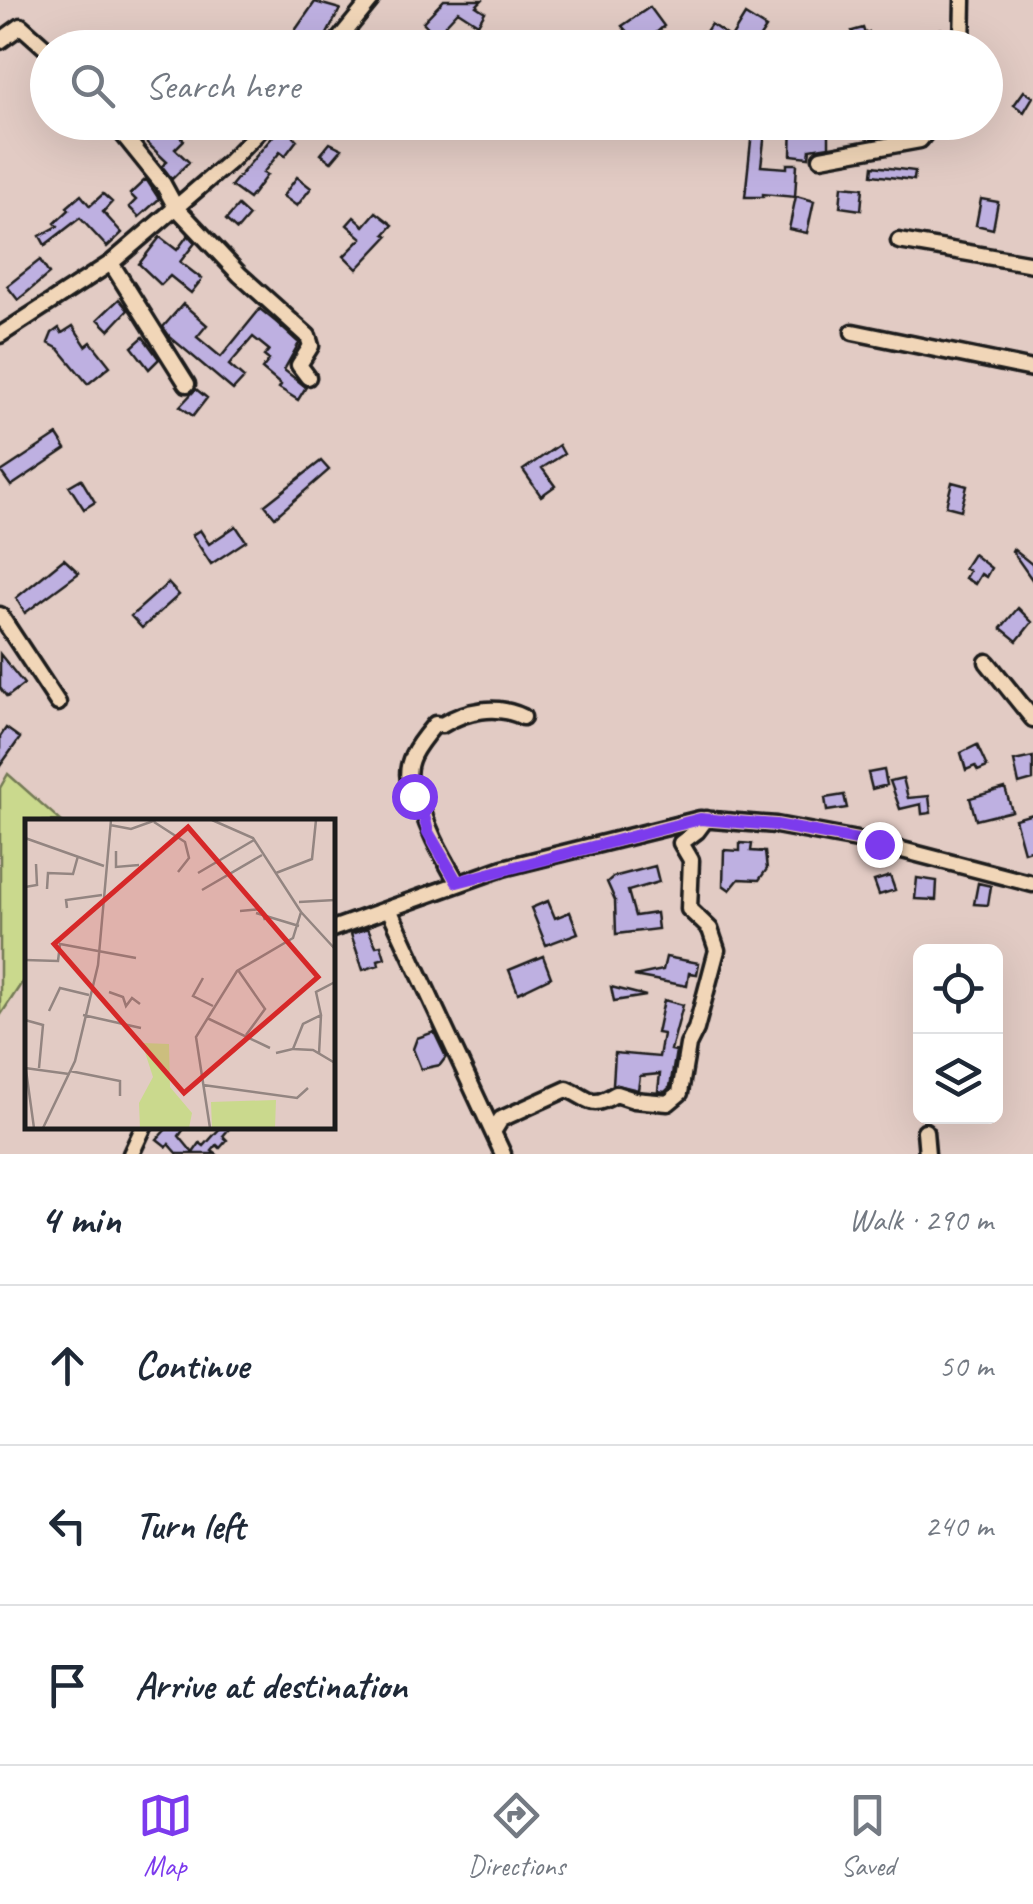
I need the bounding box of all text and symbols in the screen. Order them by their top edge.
search box [30,30,1003,140]
icon: search [65,58,120,113]
text: Search here [145,62,300,109]
route start [392,774,438,820]
inset map [25,819,335,1129]
route end [857,822,903,868]
map controls [913,944,1003,1124]
button: locate [913,944,1003,1034]
button: layers [913,1034,1003,1124]
text: 4 min [40,1193,120,1246]
text: Walk · 290 m [849,1199,993,1240]
icon: ahead [40,1338,95,1393]
text: Continue [135,1342,249,1389]
text: 50 m [939,1345,993,1386]
icon: left [40,1498,95,1553]
text: Turn left [135,1502,245,1549]
text: 240 m [924,1505,993,1546]
icon: arrive [40,1658,95,1713]
text: Arrive at destination [135,1662,407,1709]
tab: Map [138,1788,193,1883]
tab: Directions [468,1788,565,1883]
tab: Saved [840,1788,895,1883]

